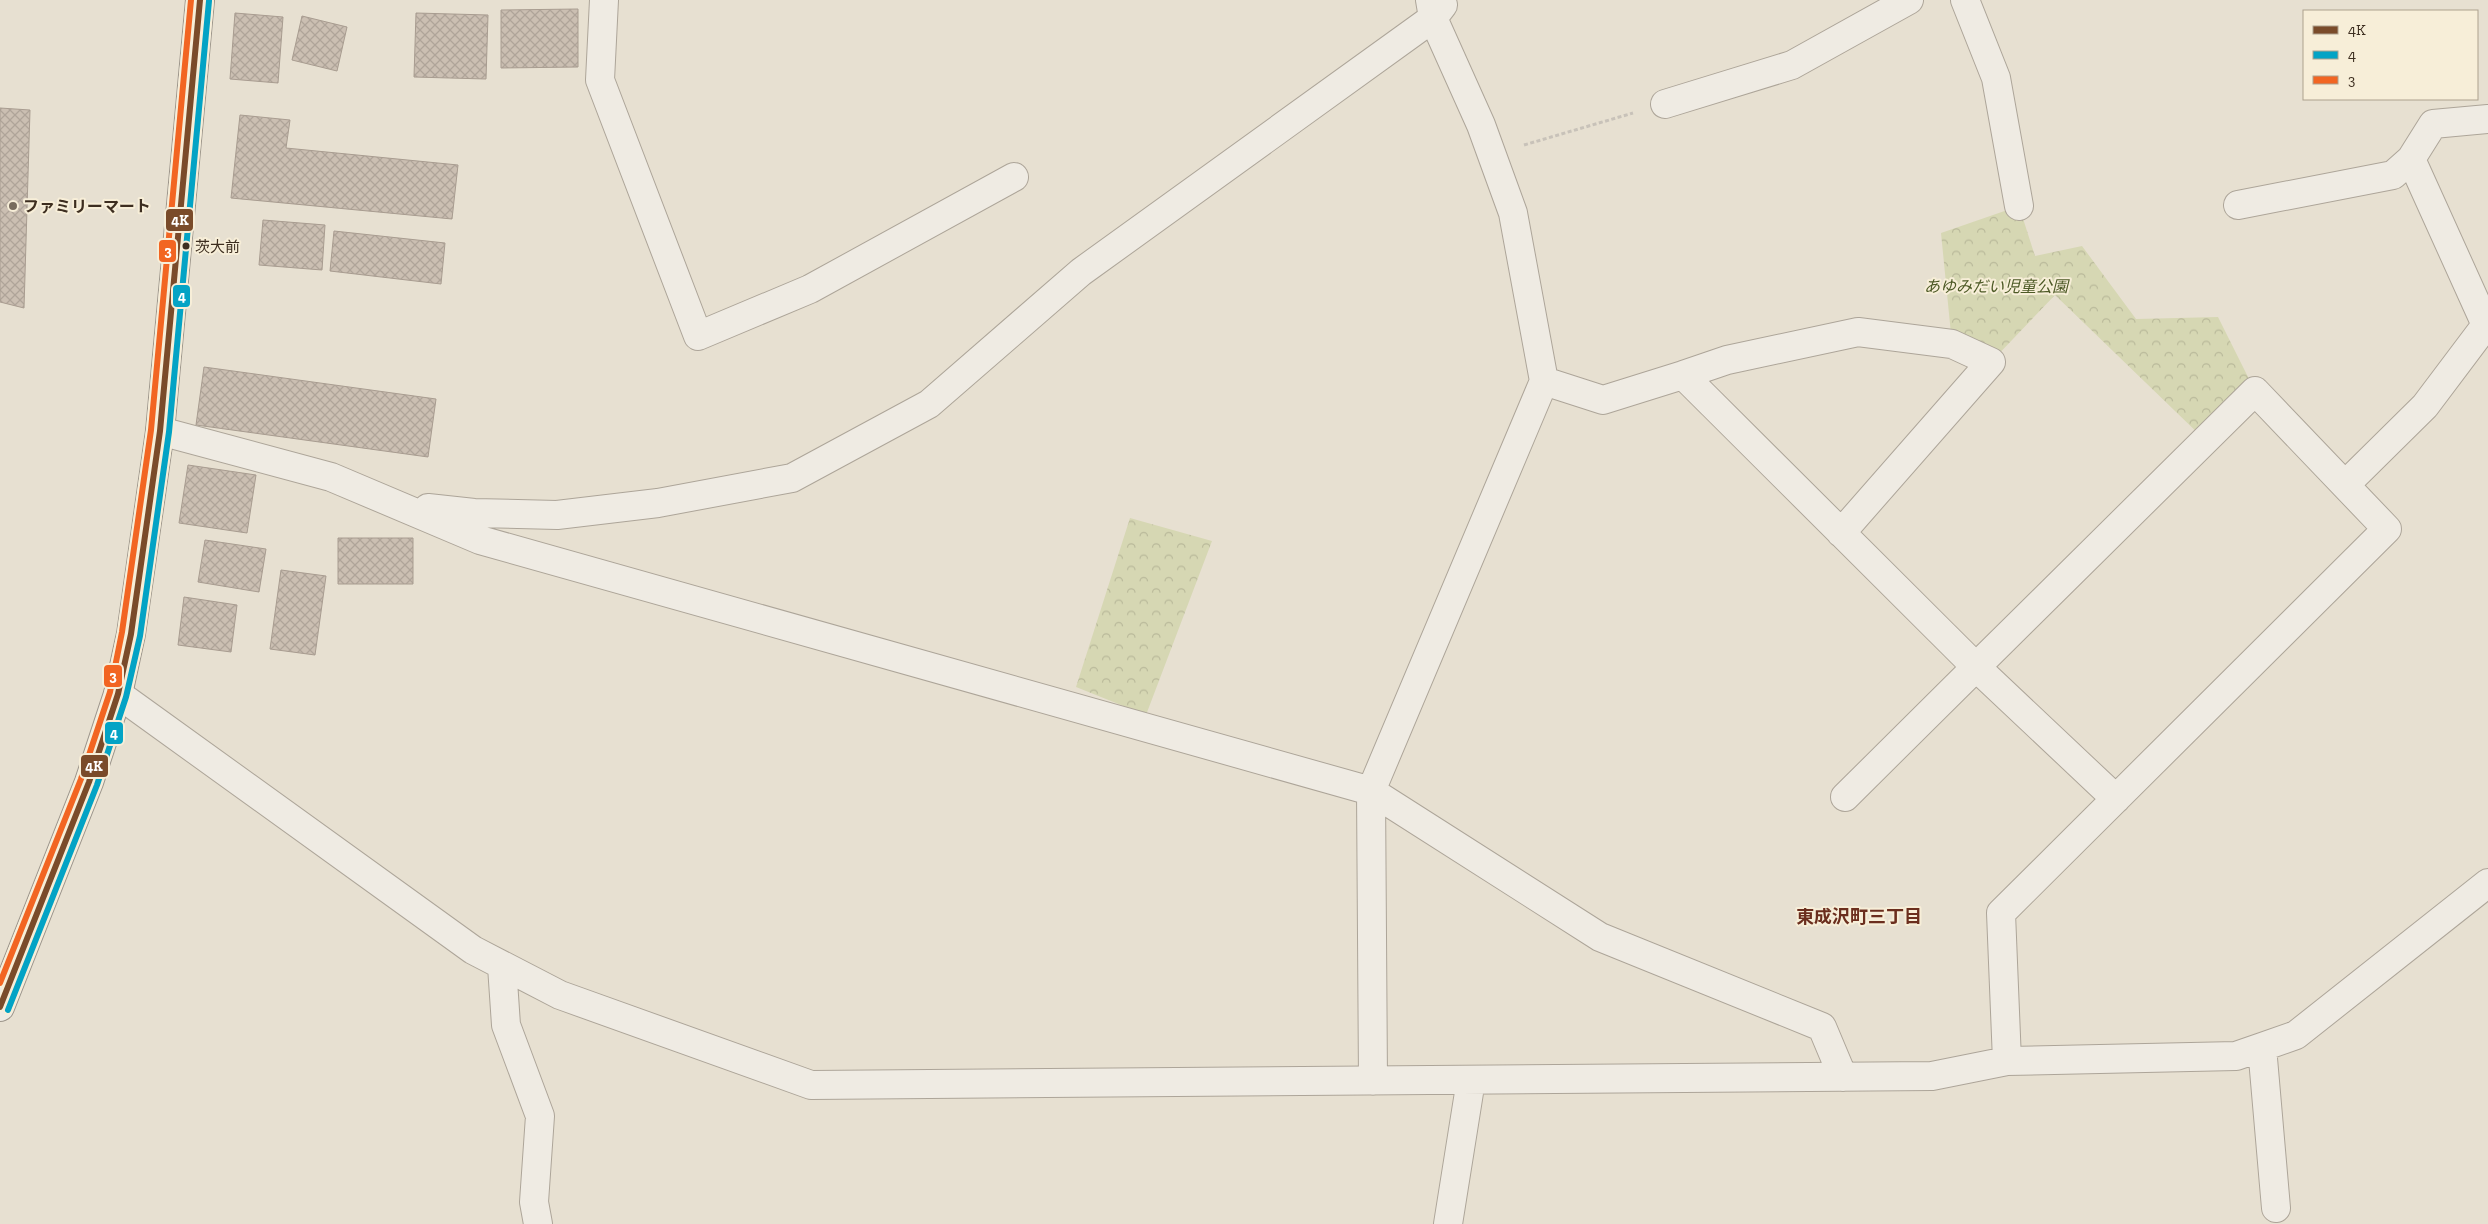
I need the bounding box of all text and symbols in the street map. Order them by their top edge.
legend [2303,10,2478,100]
text: 4K [2348,21,2366,39]
text: 4 [2348,46,2356,64]
text: 3 [2348,71,2355,89]
place label: ファミリーマート [23,197,151,216]
marker: ファミリーマート [7,200,19,212]
line badge: 4K [165,208,194,232]
text: 4K [171,212,189,229]
place label: 茨大前 [195,238,240,256]
line badge: 3 [158,239,177,263]
marker: 茨大前 [181,241,191,251]
text: 3 [164,243,172,260]
park label: あゆみだい児童公園 [1924,277,2070,296]
line badge: 4 [172,284,191,308]
text: 4 [178,288,186,305]
line badge: 3 [103,664,123,688]
text: 3 [109,668,117,685]
line badge: 4 [104,721,124,745]
text: 4 [110,725,118,742]
line badge: 4K [80,754,109,778]
text: 4K [85,758,103,775]
district label: 東成沢町三丁目 [1796,906,1922,928]

